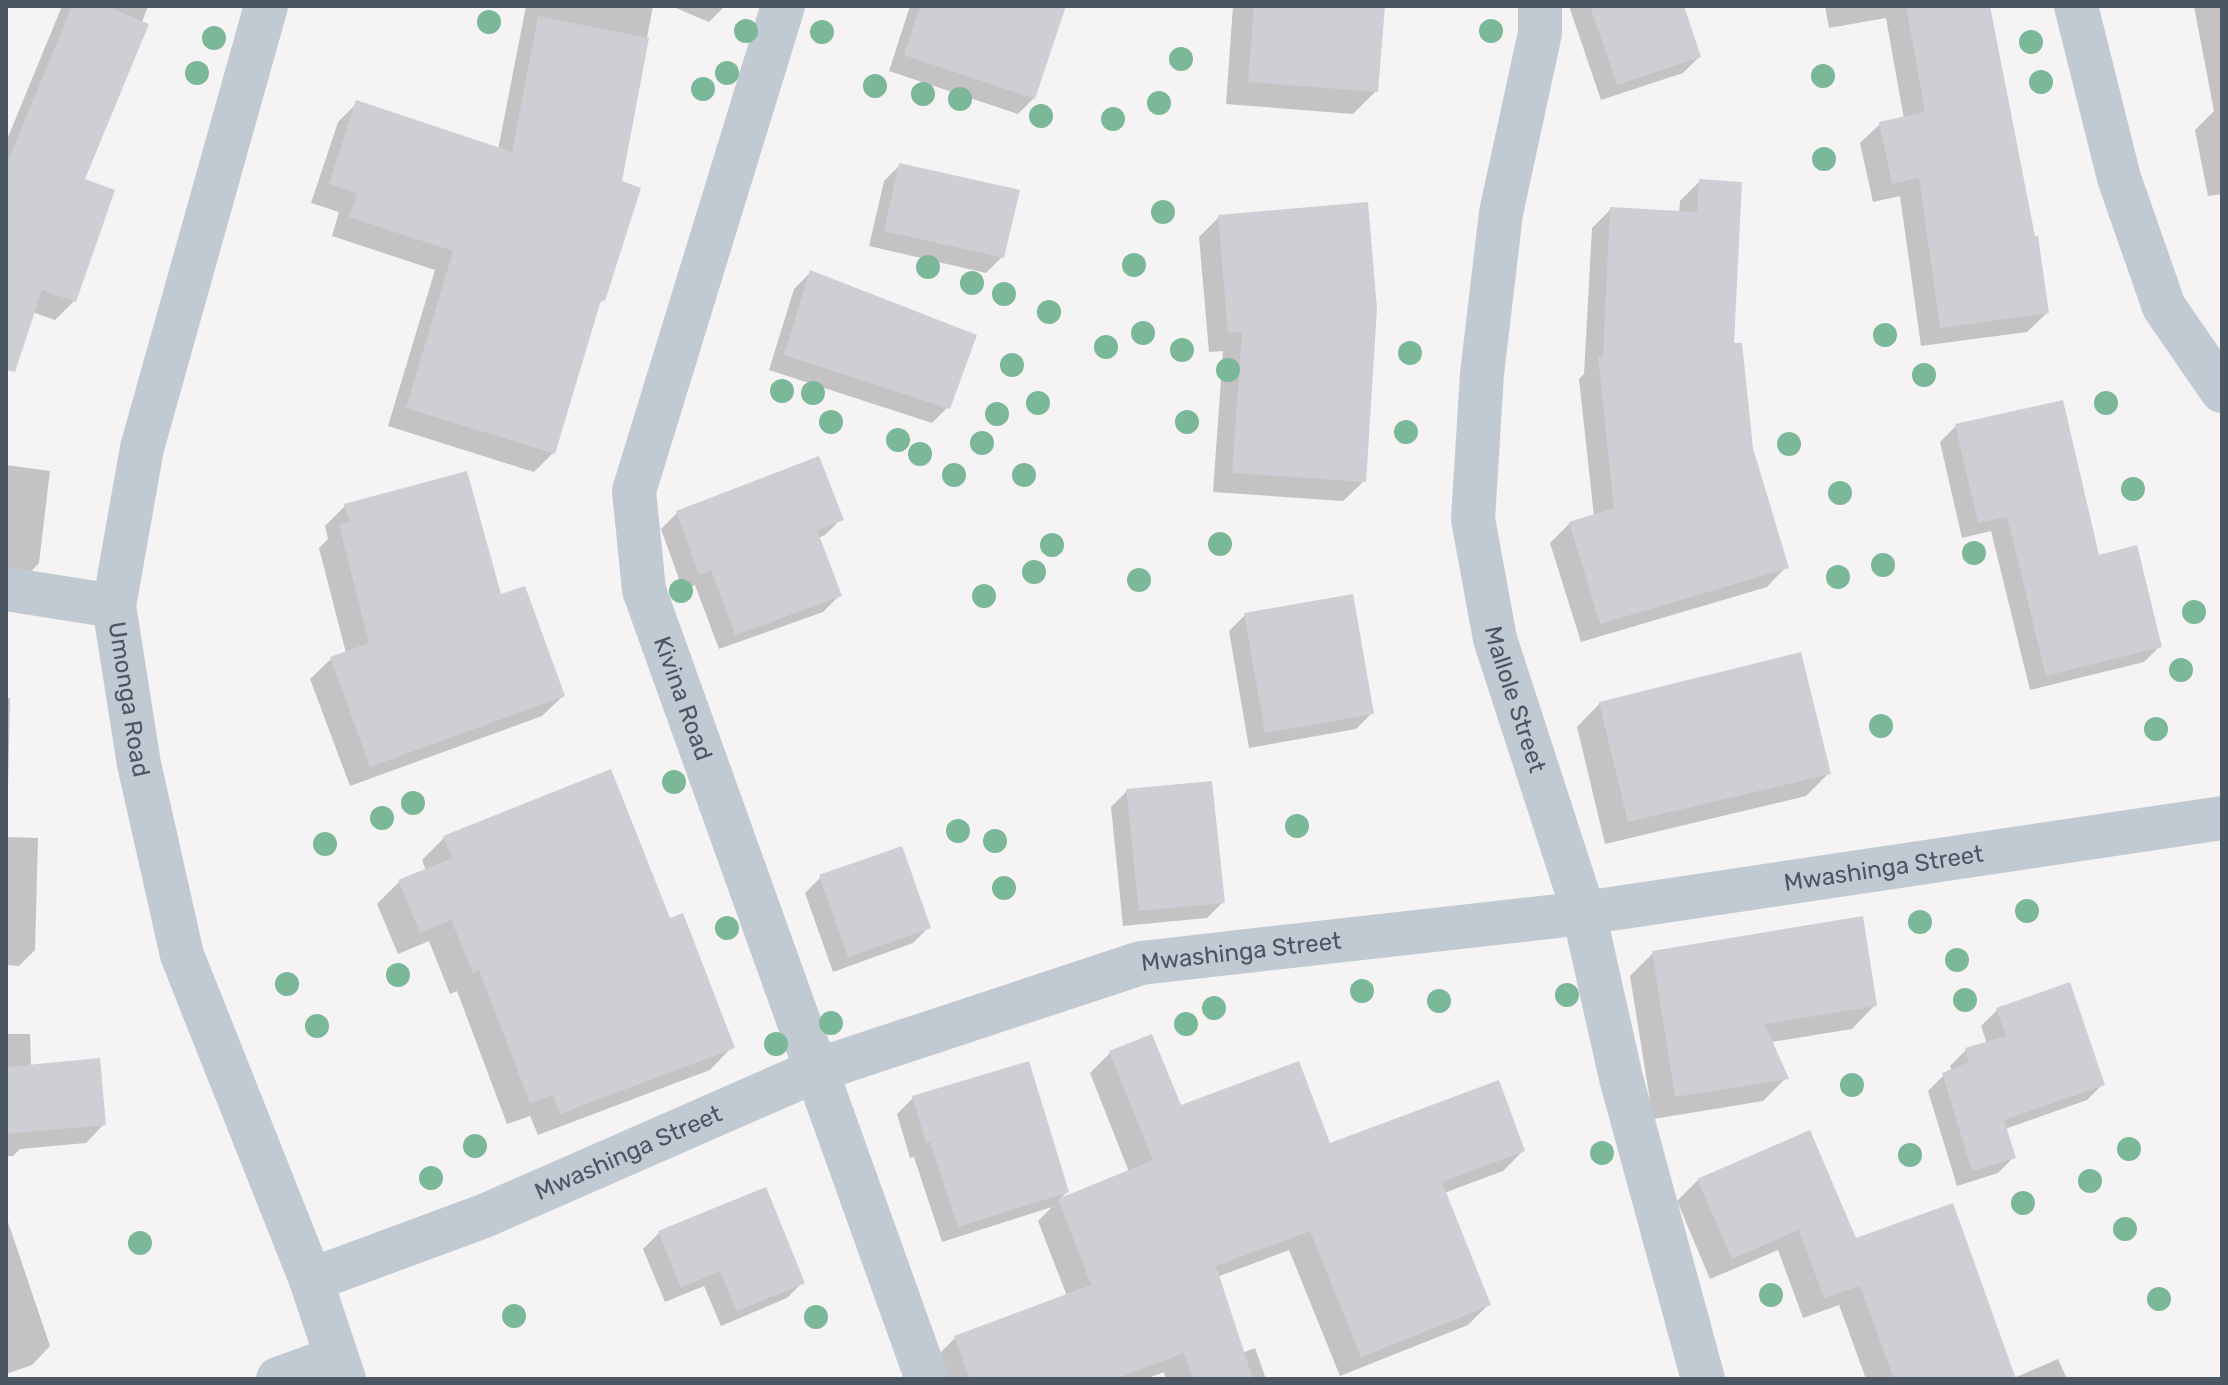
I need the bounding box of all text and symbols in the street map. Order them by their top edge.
street label: Umonga Road [103,620,155,780]
street label: Mallole Street [1479,624,1551,776]
street label: Kivina Road [648,632,718,764]
street label: Mwashinga Street [1782,840,1985,897]
street label: Mwashinga Street [1139,927,1343,977]
street label: Mwashinga Street [530,1099,726,1206]

